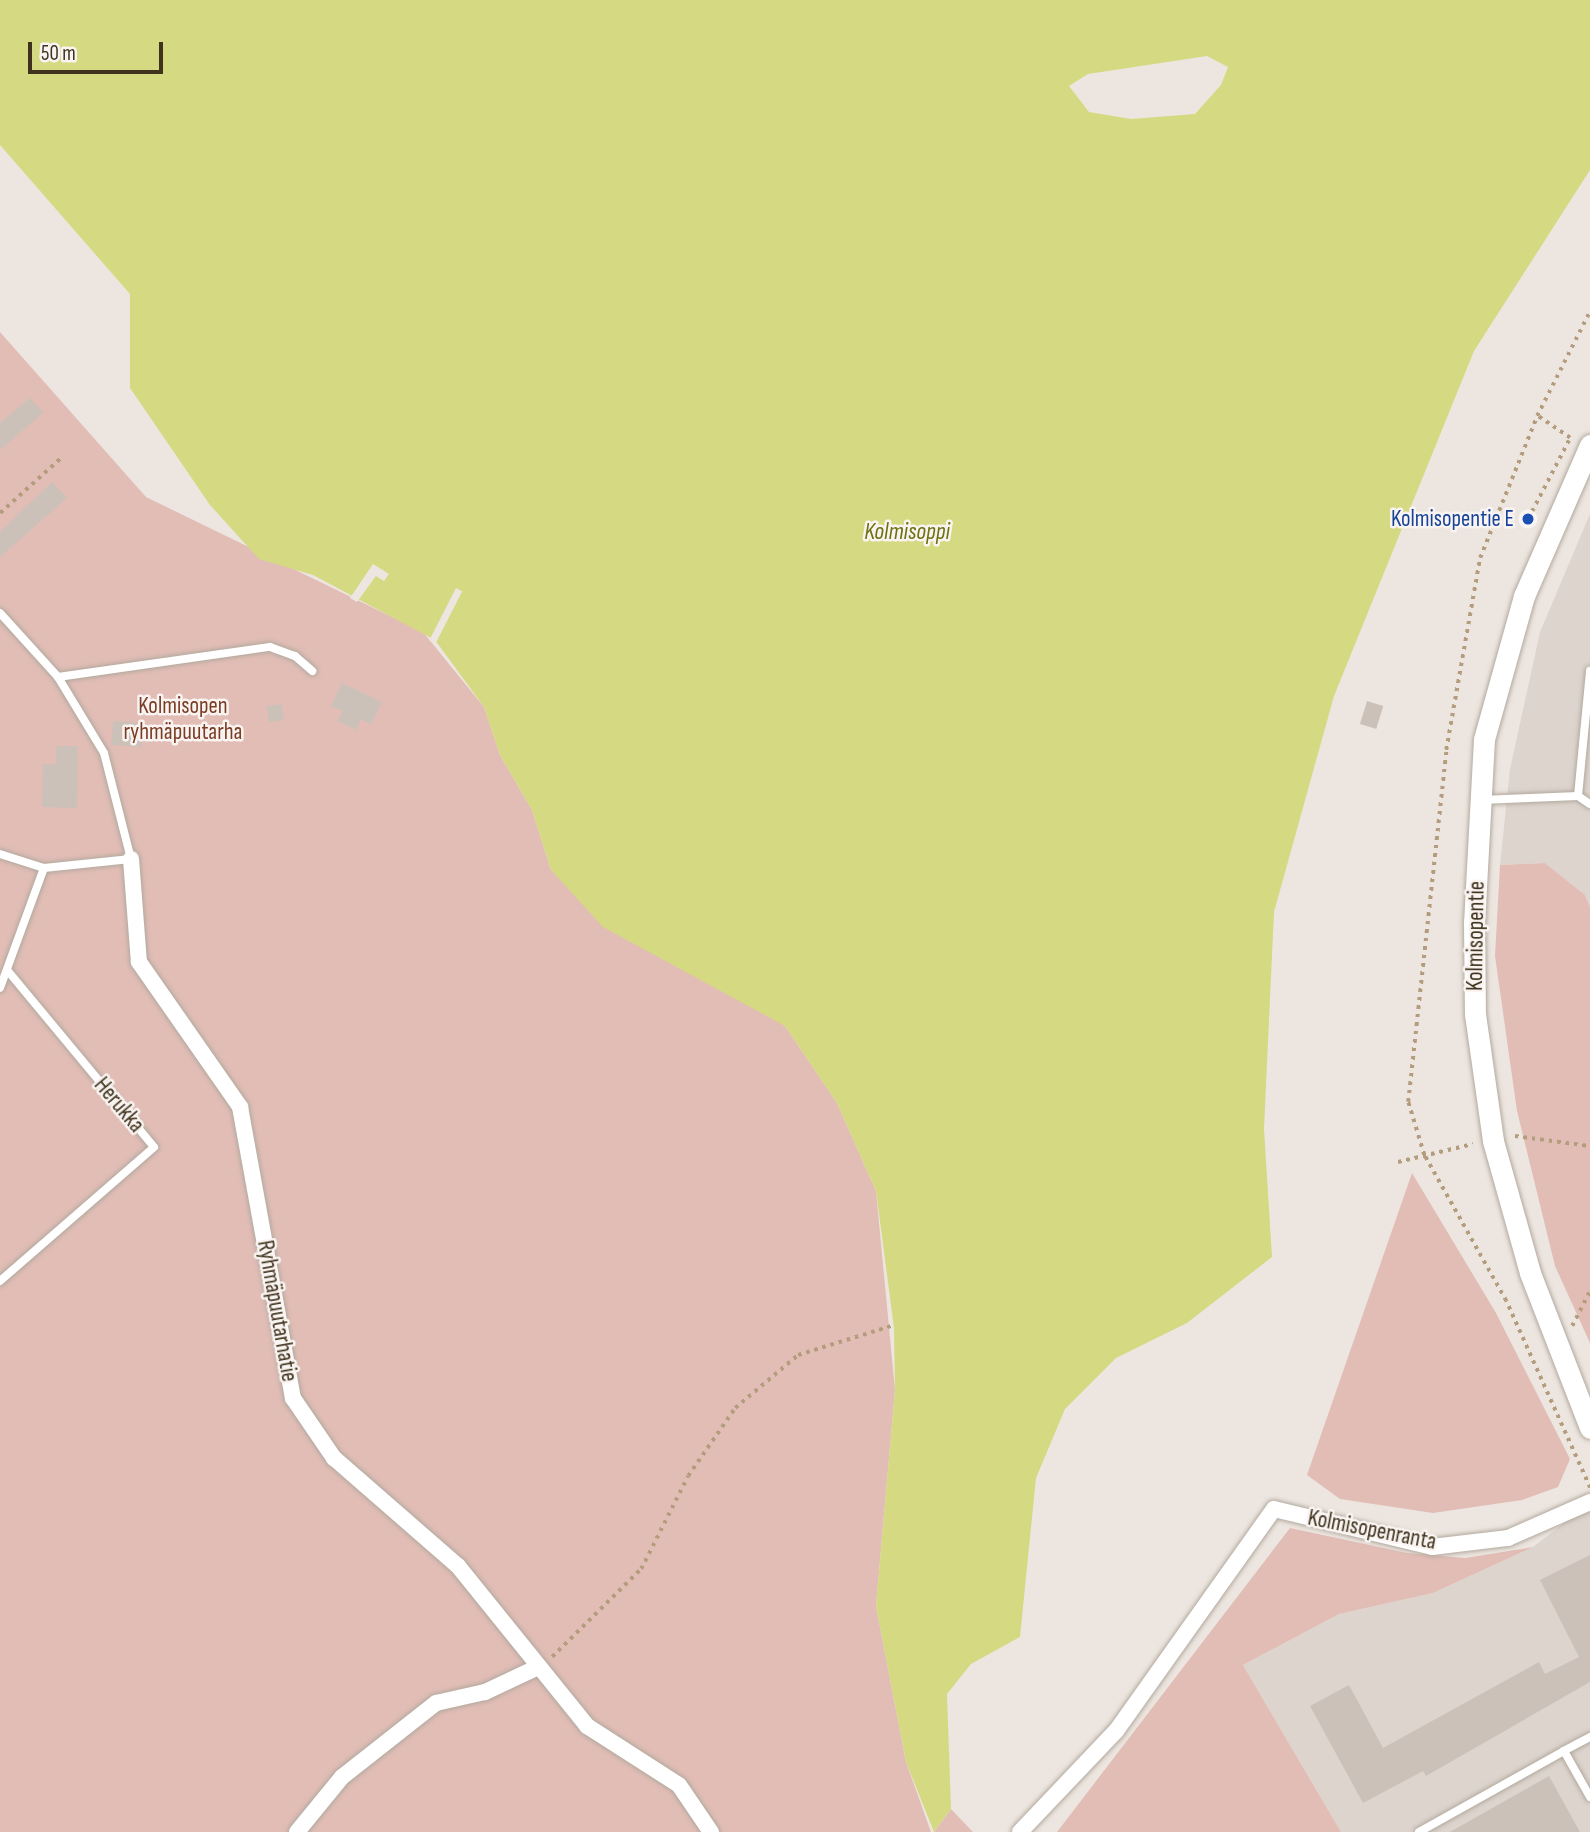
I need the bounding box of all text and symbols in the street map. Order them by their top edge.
scale bar [32,28,166,72]
text: 50 m [41,41,76,66]
place label: Kolmisopentie E [1391,505,1514,533]
marker: Kolmisopentie E [1520,511,1536,527]
water label: Kolmisoppi [864,518,950,546]
park label: Kolmisopen ryhmäpuutarha [124,692,242,746]
street label: Kolmisopentie [1461,881,1491,991]
street label: Herukka [88,1072,150,1138]
street label: Ryhmäpuutarhatie [251,1238,303,1384]
street label: Kolmisopenranta [1305,1504,1439,1556]

